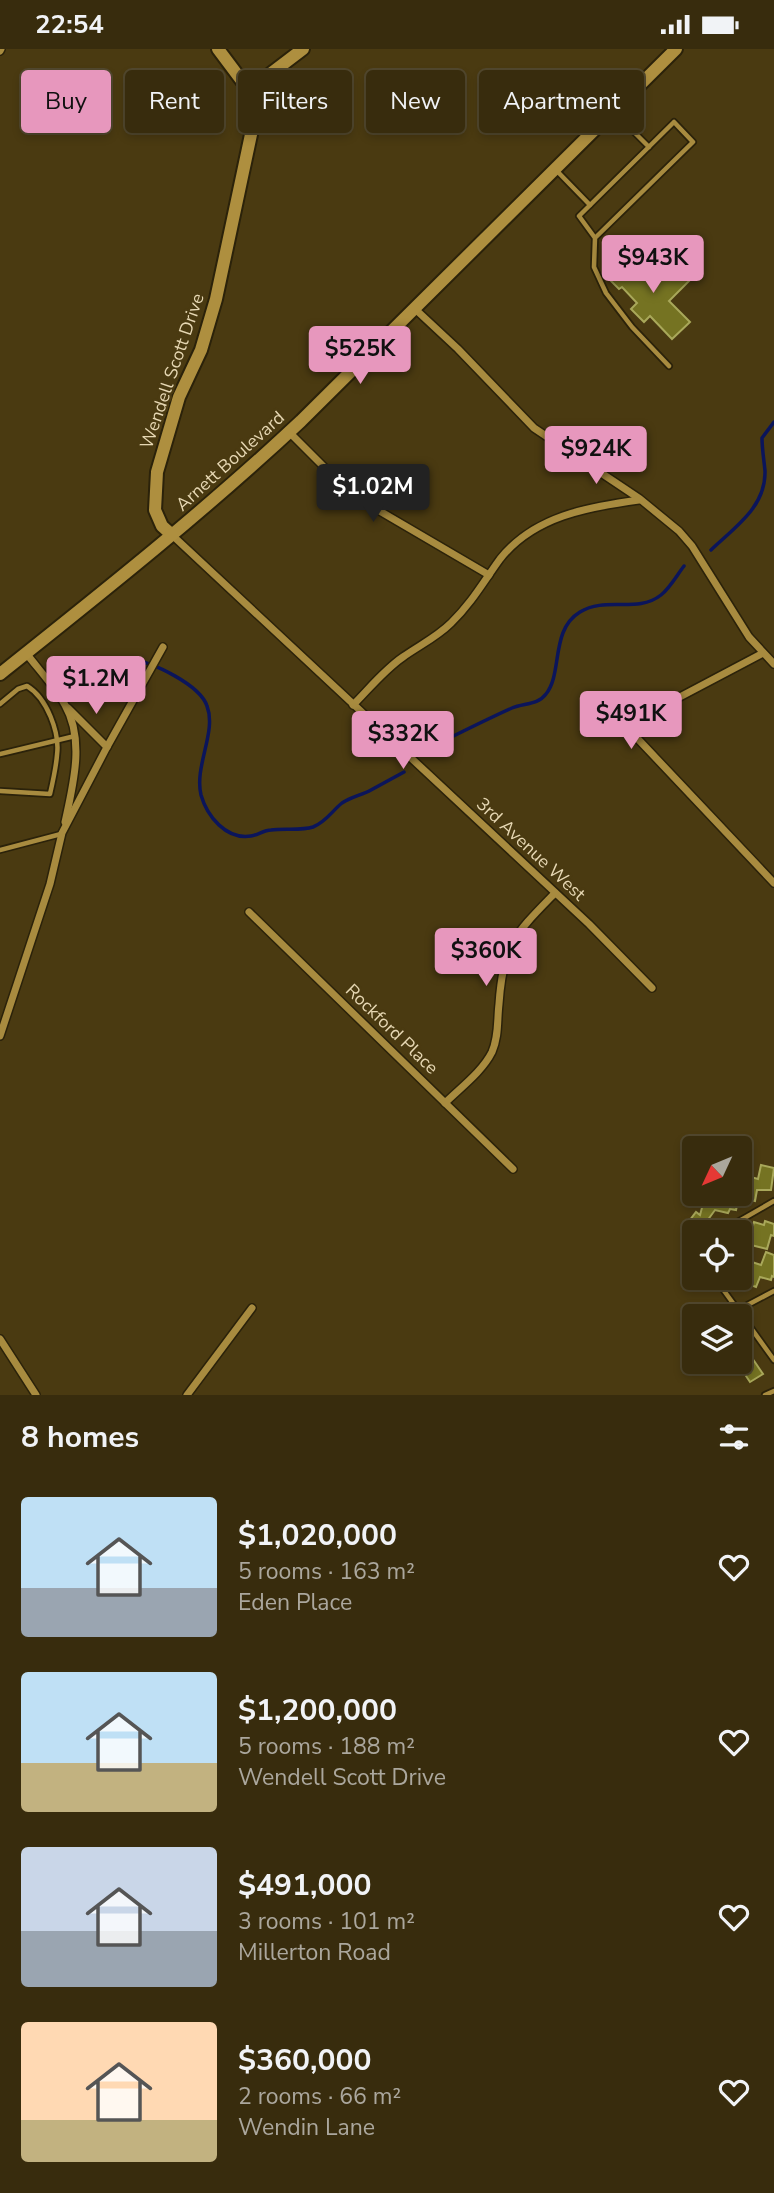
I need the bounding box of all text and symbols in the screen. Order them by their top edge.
text: 22:54 [35,7,104,42]
chip: Buy [21,70,111,133]
chip: Rent [125,70,224,133]
chip: Filters [238,70,352,133]
chip: New [366,70,465,133]
chip: Apartment [479,70,644,133]
pin: $943K [604,236,702,295]
text: $943K [618,242,688,273]
street label: Wendell Scott Drive [134,290,210,452]
pin: $525K [311,327,409,386]
text: $525K [325,333,395,364]
street label: Arnett Boulevard [170,406,290,516]
pin: $924K [547,427,645,486]
text: $924K [561,433,631,464]
pin: $1.02M [316,465,430,524]
text: $1.02M [333,471,413,502]
pin: $1.2M [47,657,145,716]
text: $1.2M [62,663,130,694]
pin: $491K [582,691,680,751]
text: $491K [596,698,666,729]
pin: $332K [354,711,452,771]
text: $332K [368,718,438,749]
street label: 3rd Avenue West [471,792,591,906]
pin: $360K [437,929,535,988]
text: $360K [451,935,521,966]
street label: Rockford Place [340,979,444,1079]
north arrow [682,1136,752,1206]
map controls [682,1136,752,1374]
button: locate [682,1220,752,1290]
button: layers [682,1304,752,1374]
text: 8 homes [21,1417,139,1458]
icon: filters [715,1418,753,1456]
text: $1,020,000 [238,1515,397,1556]
icon: home [77,1525,161,1609]
icon: heart [715,1548,753,1586]
text: 5 rooms · 163 m² [238,1556,415,1587]
text: Eden Place [238,1587,352,1618]
text: $1,200,000 [238,1690,397,1731]
icon: home [77,1700,161,1784]
icon: heart [715,1723,753,1761]
text: 5 rooms · 188 m² [238,1731,415,1762]
text: Wendell Scott Drive [238,1762,446,1793]
text: $491,000 [238,1865,371,1906]
icon: home [77,1875,161,1959]
icon: heart [715,1898,753,1936]
text: 3 rooms · 101 m² [238,1906,415,1937]
text: Millerton Road [238,1937,391,1968]
text: $360,000 [238,2040,371,2081]
icon: home [77,2050,161,2134]
icon: heart [715,2073,753,2111]
text: 2 rooms · 66 m² [238,2081,401,2112]
text: Wendin Lane [238,2112,375,2143]

